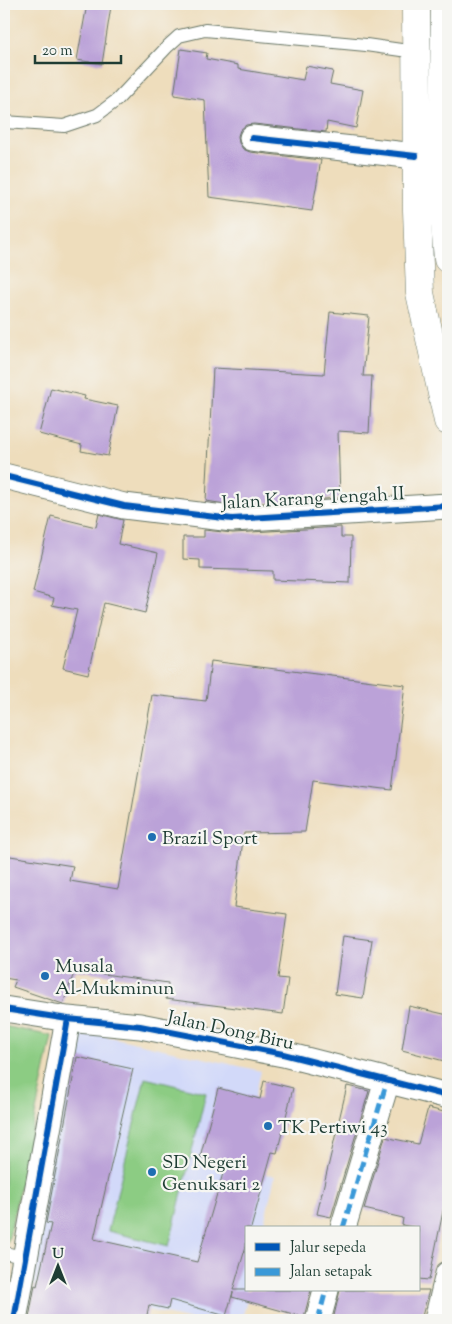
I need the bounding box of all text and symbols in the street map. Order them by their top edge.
scale bar [35,32,121,64]
text: 20 m [42,41,73,62]
street label: Jalan Karang Tengah II [220,481,405,518]
place label: Brazil Sport [162,826,258,853]
marker: Brazil Sport [146,831,158,843]
place label: Musala Al-Mukminun [55,954,175,1003]
marker: Musala Al-Mukminun [39,970,51,982]
street label: Jalan Dong Biru [164,1005,296,1058]
place label: TK Pertiwi 43 [278,1115,388,1142]
marker: TK Pertiwi 43 [262,1120,274,1132]
place label: SD Negeri Genuksari 2 [162,1150,260,1199]
marker: SD Negeri Genuksari 2 [146,1166,158,1178]
legend [245,1226,420,1292]
text: Jalur sepeda [289,1238,366,1259]
north arrow [32,1242,82,1292]
text: U [52,1245,64,1265]
text: Jalan setapak [289,1262,373,1283]

